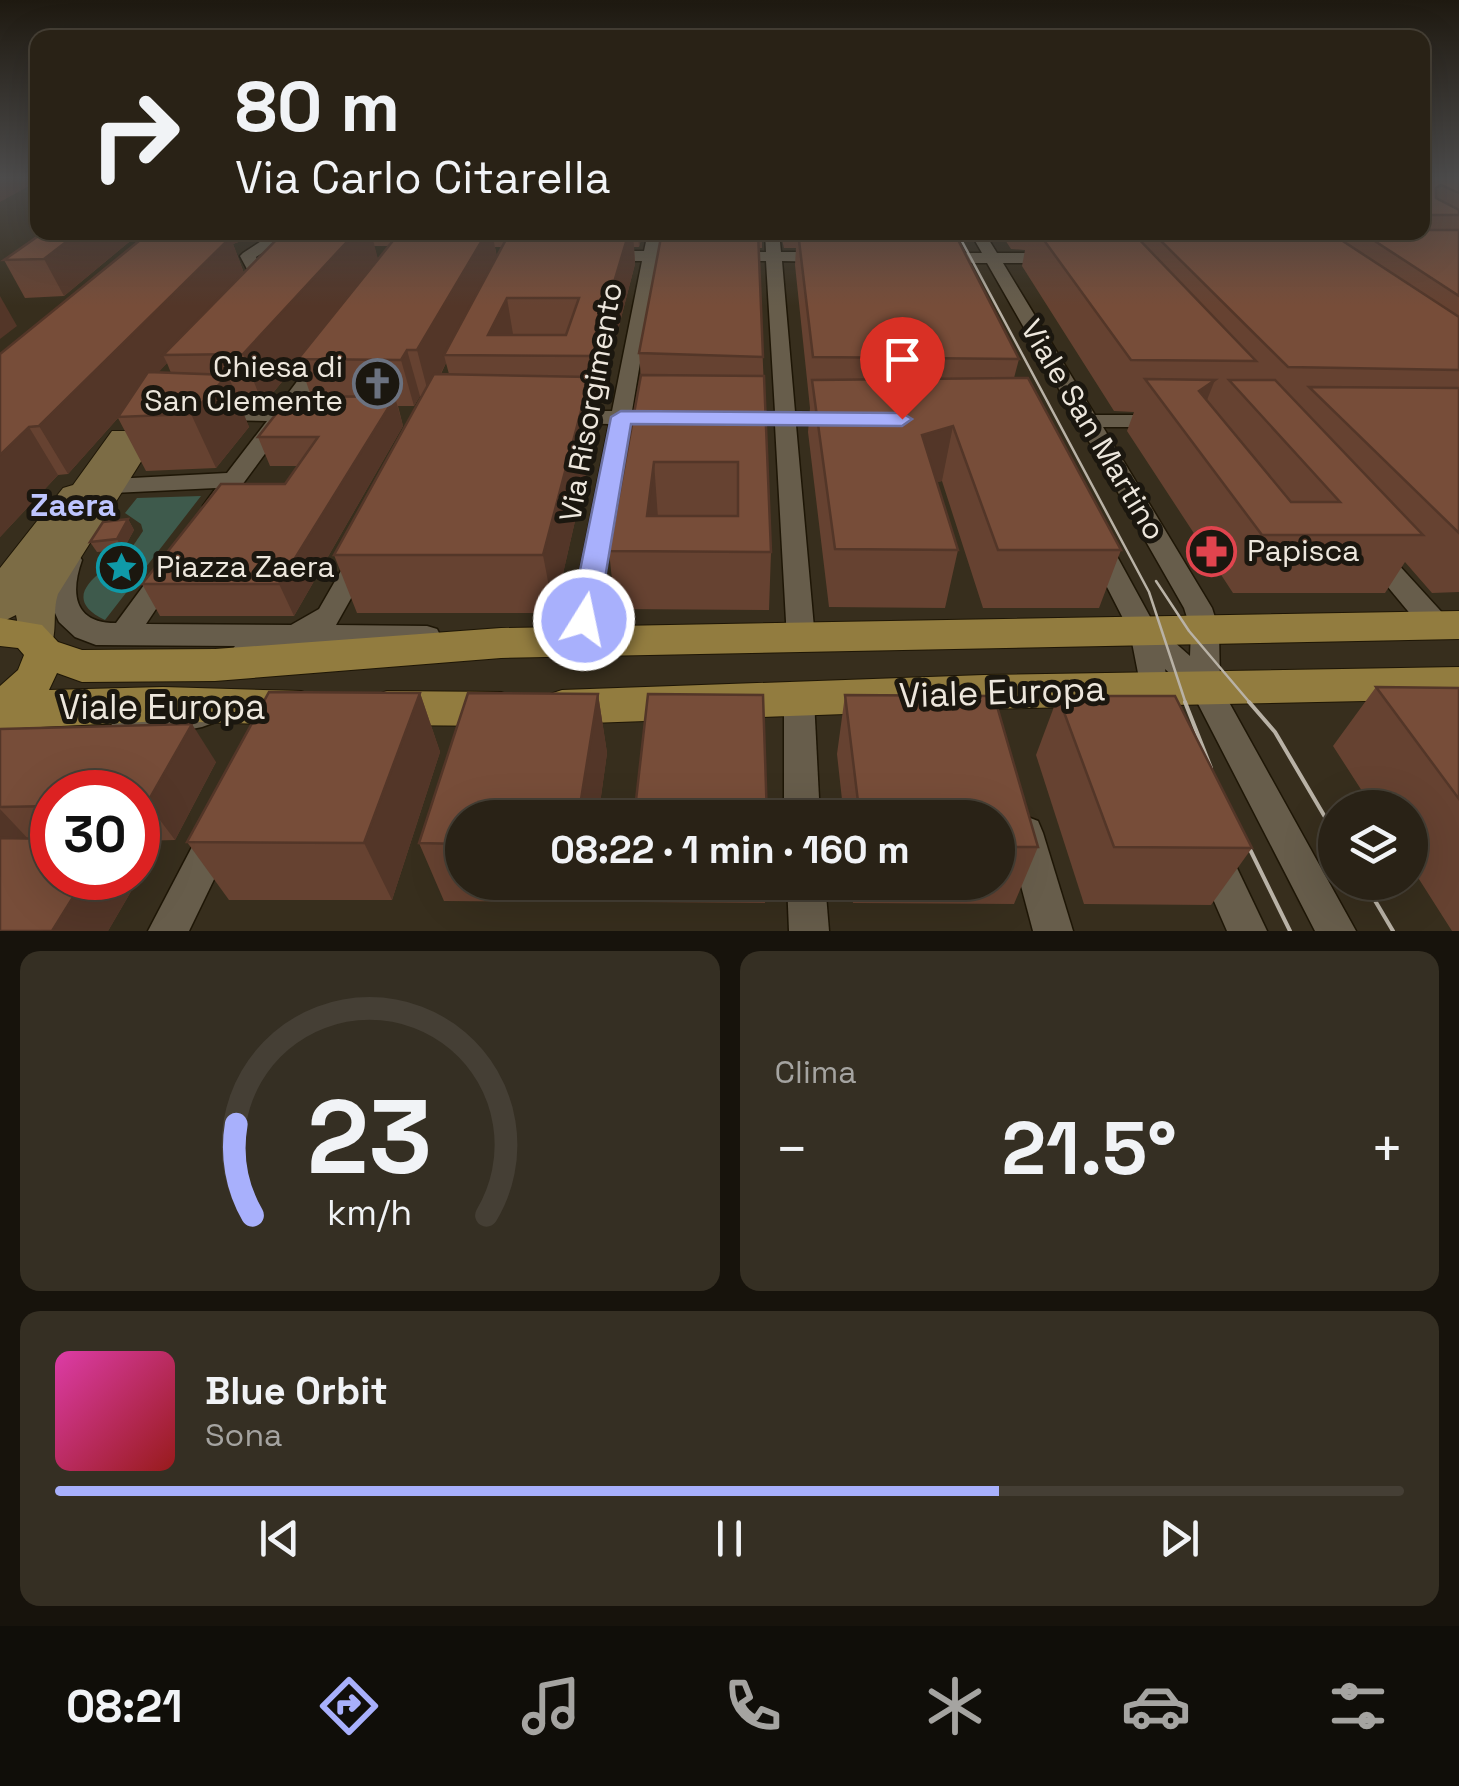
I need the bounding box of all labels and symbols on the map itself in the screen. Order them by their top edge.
street label: Via Risorgimento [550,279,631,525]
street label: Viale San Martino [1012,312,1175,547]
pin [860,317,945,420]
place label: Chiesa di San Clemente [144,347,343,420]
church icon: Chiesa di San Clemente [352,358,404,410]
district label: Zaera [30,485,116,525]
pharmacy icon: Papisca [1186,525,1238,577]
place label: Papisca [1247,531,1360,570]
place icon: Piazza Zaera [95,541,147,593]
place label: Piazza Zaera [156,547,335,586]
position arrow [532,568,636,672]
street label: Viale Europa [898,666,1106,718]
street label: Viale Europa [59,685,265,729]
speed limit sign: 30 [30,770,160,900]

